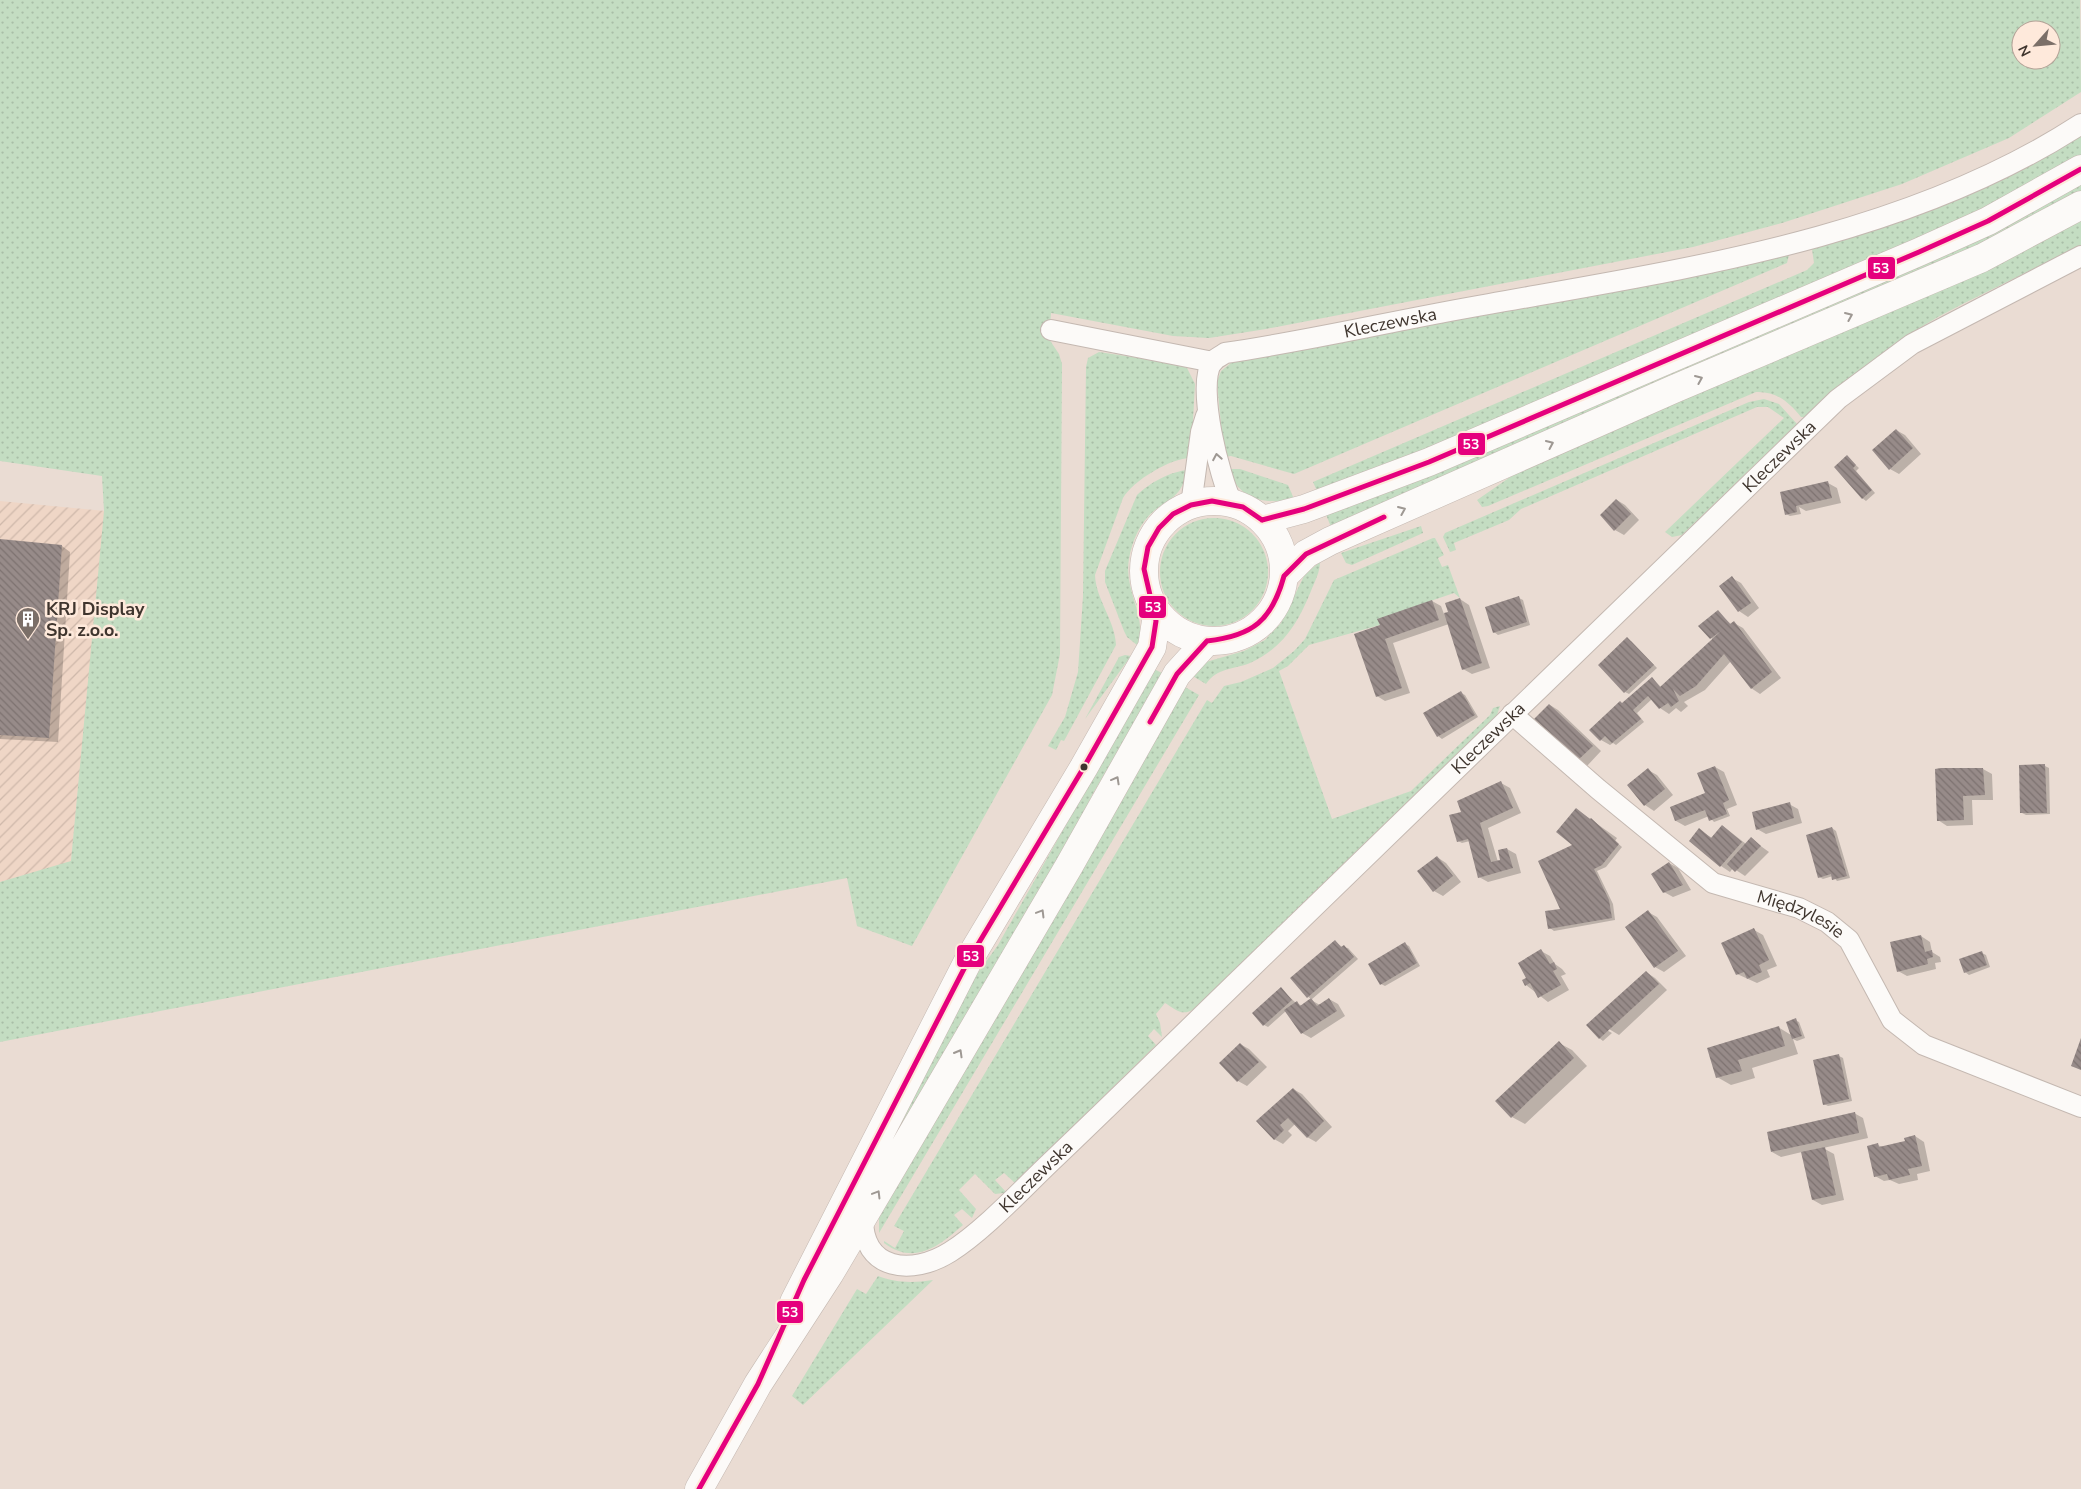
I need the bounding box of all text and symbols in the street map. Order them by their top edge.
north arrow [2011,20,2061,70]
text: N [2014,42,2036,60]
line badge: 53 [1867,256,1896,280]
text: 53 [1873,259,1889,278]
street label: Kleczewska [1342,302,1439,344]
one-way arrow [1844,311,1853,322]
one-way arrow [1694,375,1703,385]
street label: Kleczewska [1737,415,1821,498]
line badge: 53 [1457,432,1486,456]
text: 53 [1463,435,1479,454]
one-way arrow [1545,440,1554,451]
one-way arrow [1212,453,1222,462]
one-way arrow [1397,506,1406,516]
line badge: 53 [1138,595,1167,619]
place label: KRJ Display Sp. z.o.o. [46,597,145,642]
text: 53 [1145,598,1161,617]
building icon: KRJ Display Sp. z.o.o. [15,606,41,640]
street label: Kleczewska [1446,697,1530,779]
unlabelled marker [1079,762,1089,772]
one-way arrow [1110,776,1120,785]
street label: Międzylesie [1754,884,1850,944]
one-way arrow [1035,910,1045,919]
line badge: 53 [956,944,985,968]
text: 53 [963,947,979,966]
one-way arrow [952,1050,962,1059]
street label: Kleczewska [994,1135,1078,1218]
one-way arrow [871,1190,881,1199]
line badge: 53 [776,1300,804,1324]
text: 53 [782,1303,798,1322]

